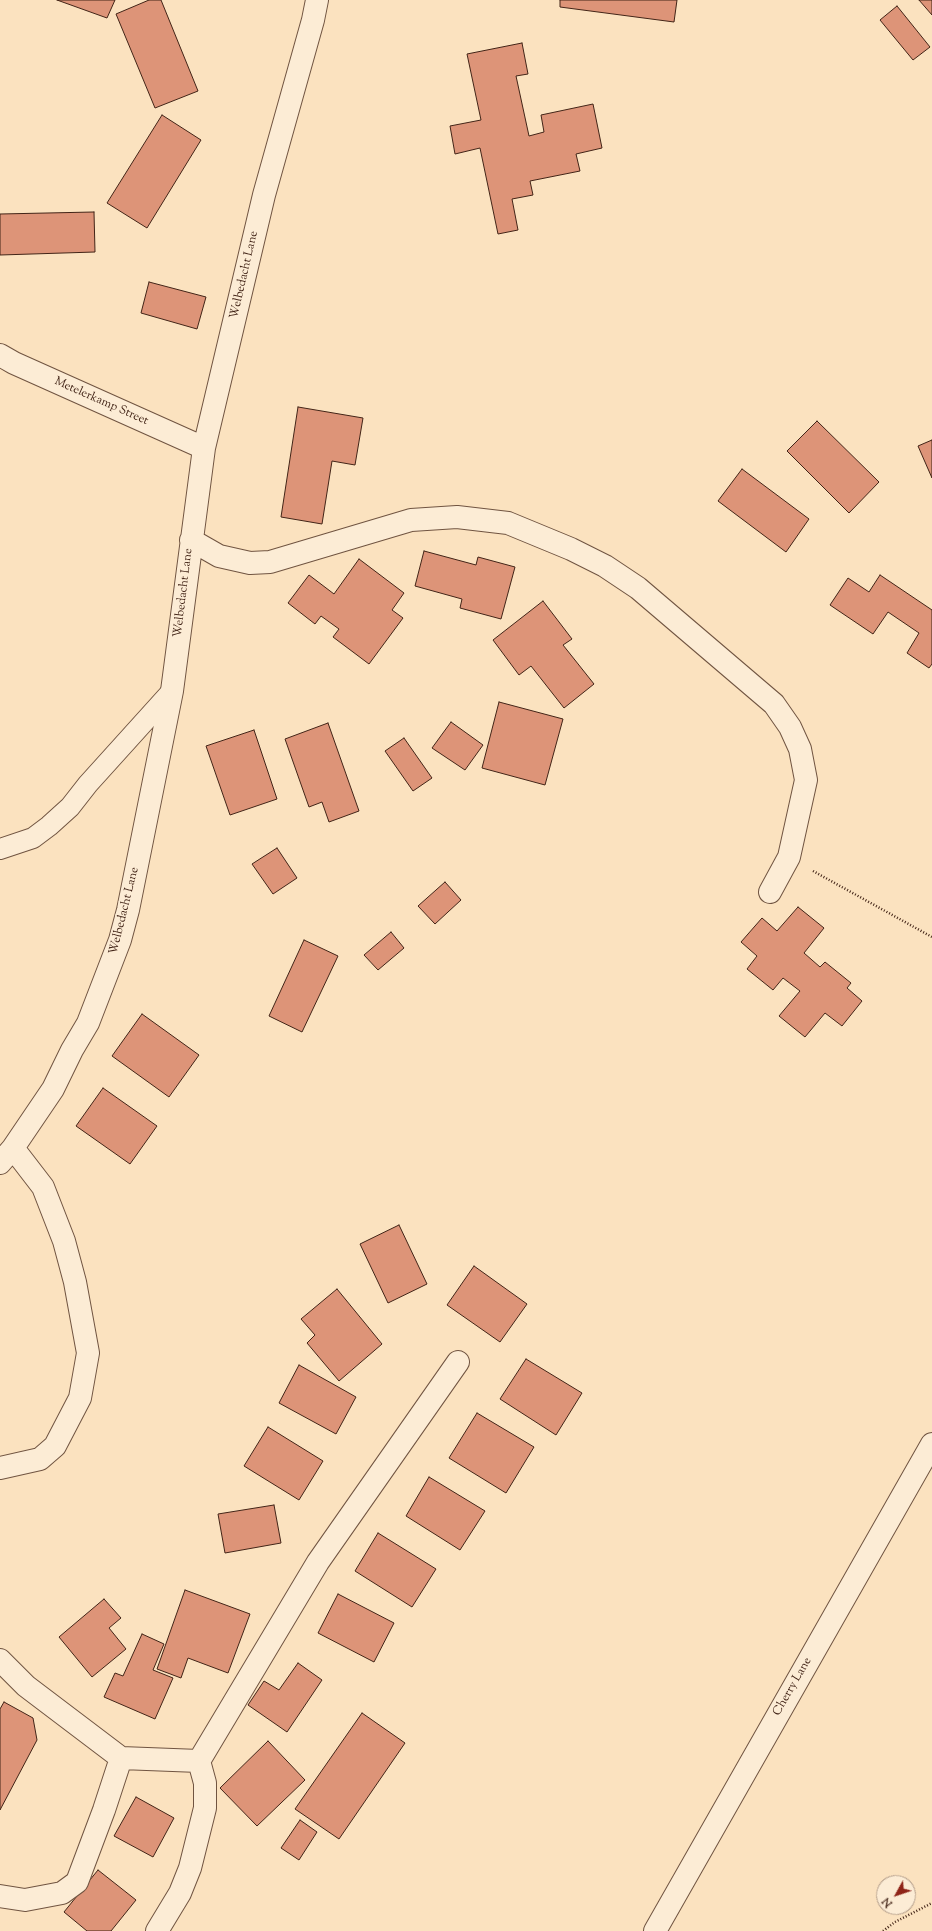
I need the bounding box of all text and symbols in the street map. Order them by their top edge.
street label: Welbedacht Lane [228,230,262,320]
street label: Metelerkamp Street [52,375,150,429]
street label: Welbedacht Lane [171,548,197,638]
street label: Welbedacht Lane [107,866,143,956]
street label: Cherry Lane [770,1655,816,1719]
north arrow [876,1875,916,1915]
text: N [879,1894,897,1911]

